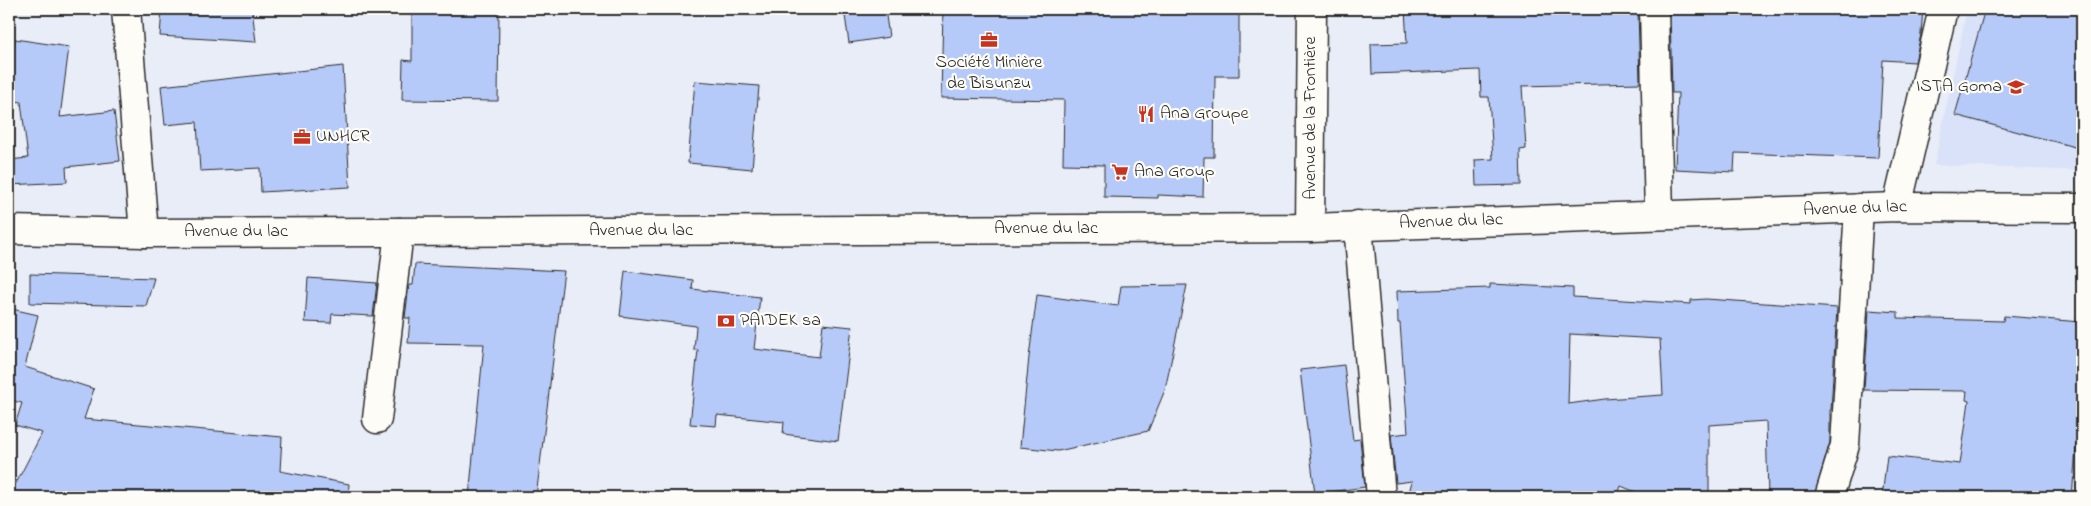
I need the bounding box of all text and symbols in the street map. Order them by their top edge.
office icon: Société Minière de Bisunzu [979,30,999,50]
street label: Avenue de la Frontière [1298,35,1324,200]
place label: Société Minière de Bisunzu [936,50,1043,97]
place label: ISTA Goma [1916,74,2002,100]
school or university icon: ISTA Goma [2006,77,2026,97]
place label: Ana Groupe [1160,101,1249,127]
restaurant icon: Ana Groupe [1136,104,1156,124]
place label: UNHCR [316,124,370,150]
office icon: UNHCR [292,127,312,147]
place label: Ana Group [1134,159,1215,185]
supermarket icon: Ana Group [1110,162,1130,182]
street label: Avenue du lac [1803,194,1907,224]
street label: Avenue du lac [1399,207,1503,237]
street label: Avenue du lac [994,216,1098,242]
street label: Avenue du lac [589,218,693,244]
street label: Avenue du lac [184,219,288,245]
place label: PAIDEK sa [740,308,821,334]
bank icon: PAIDEK sa [716,311,736,331]

